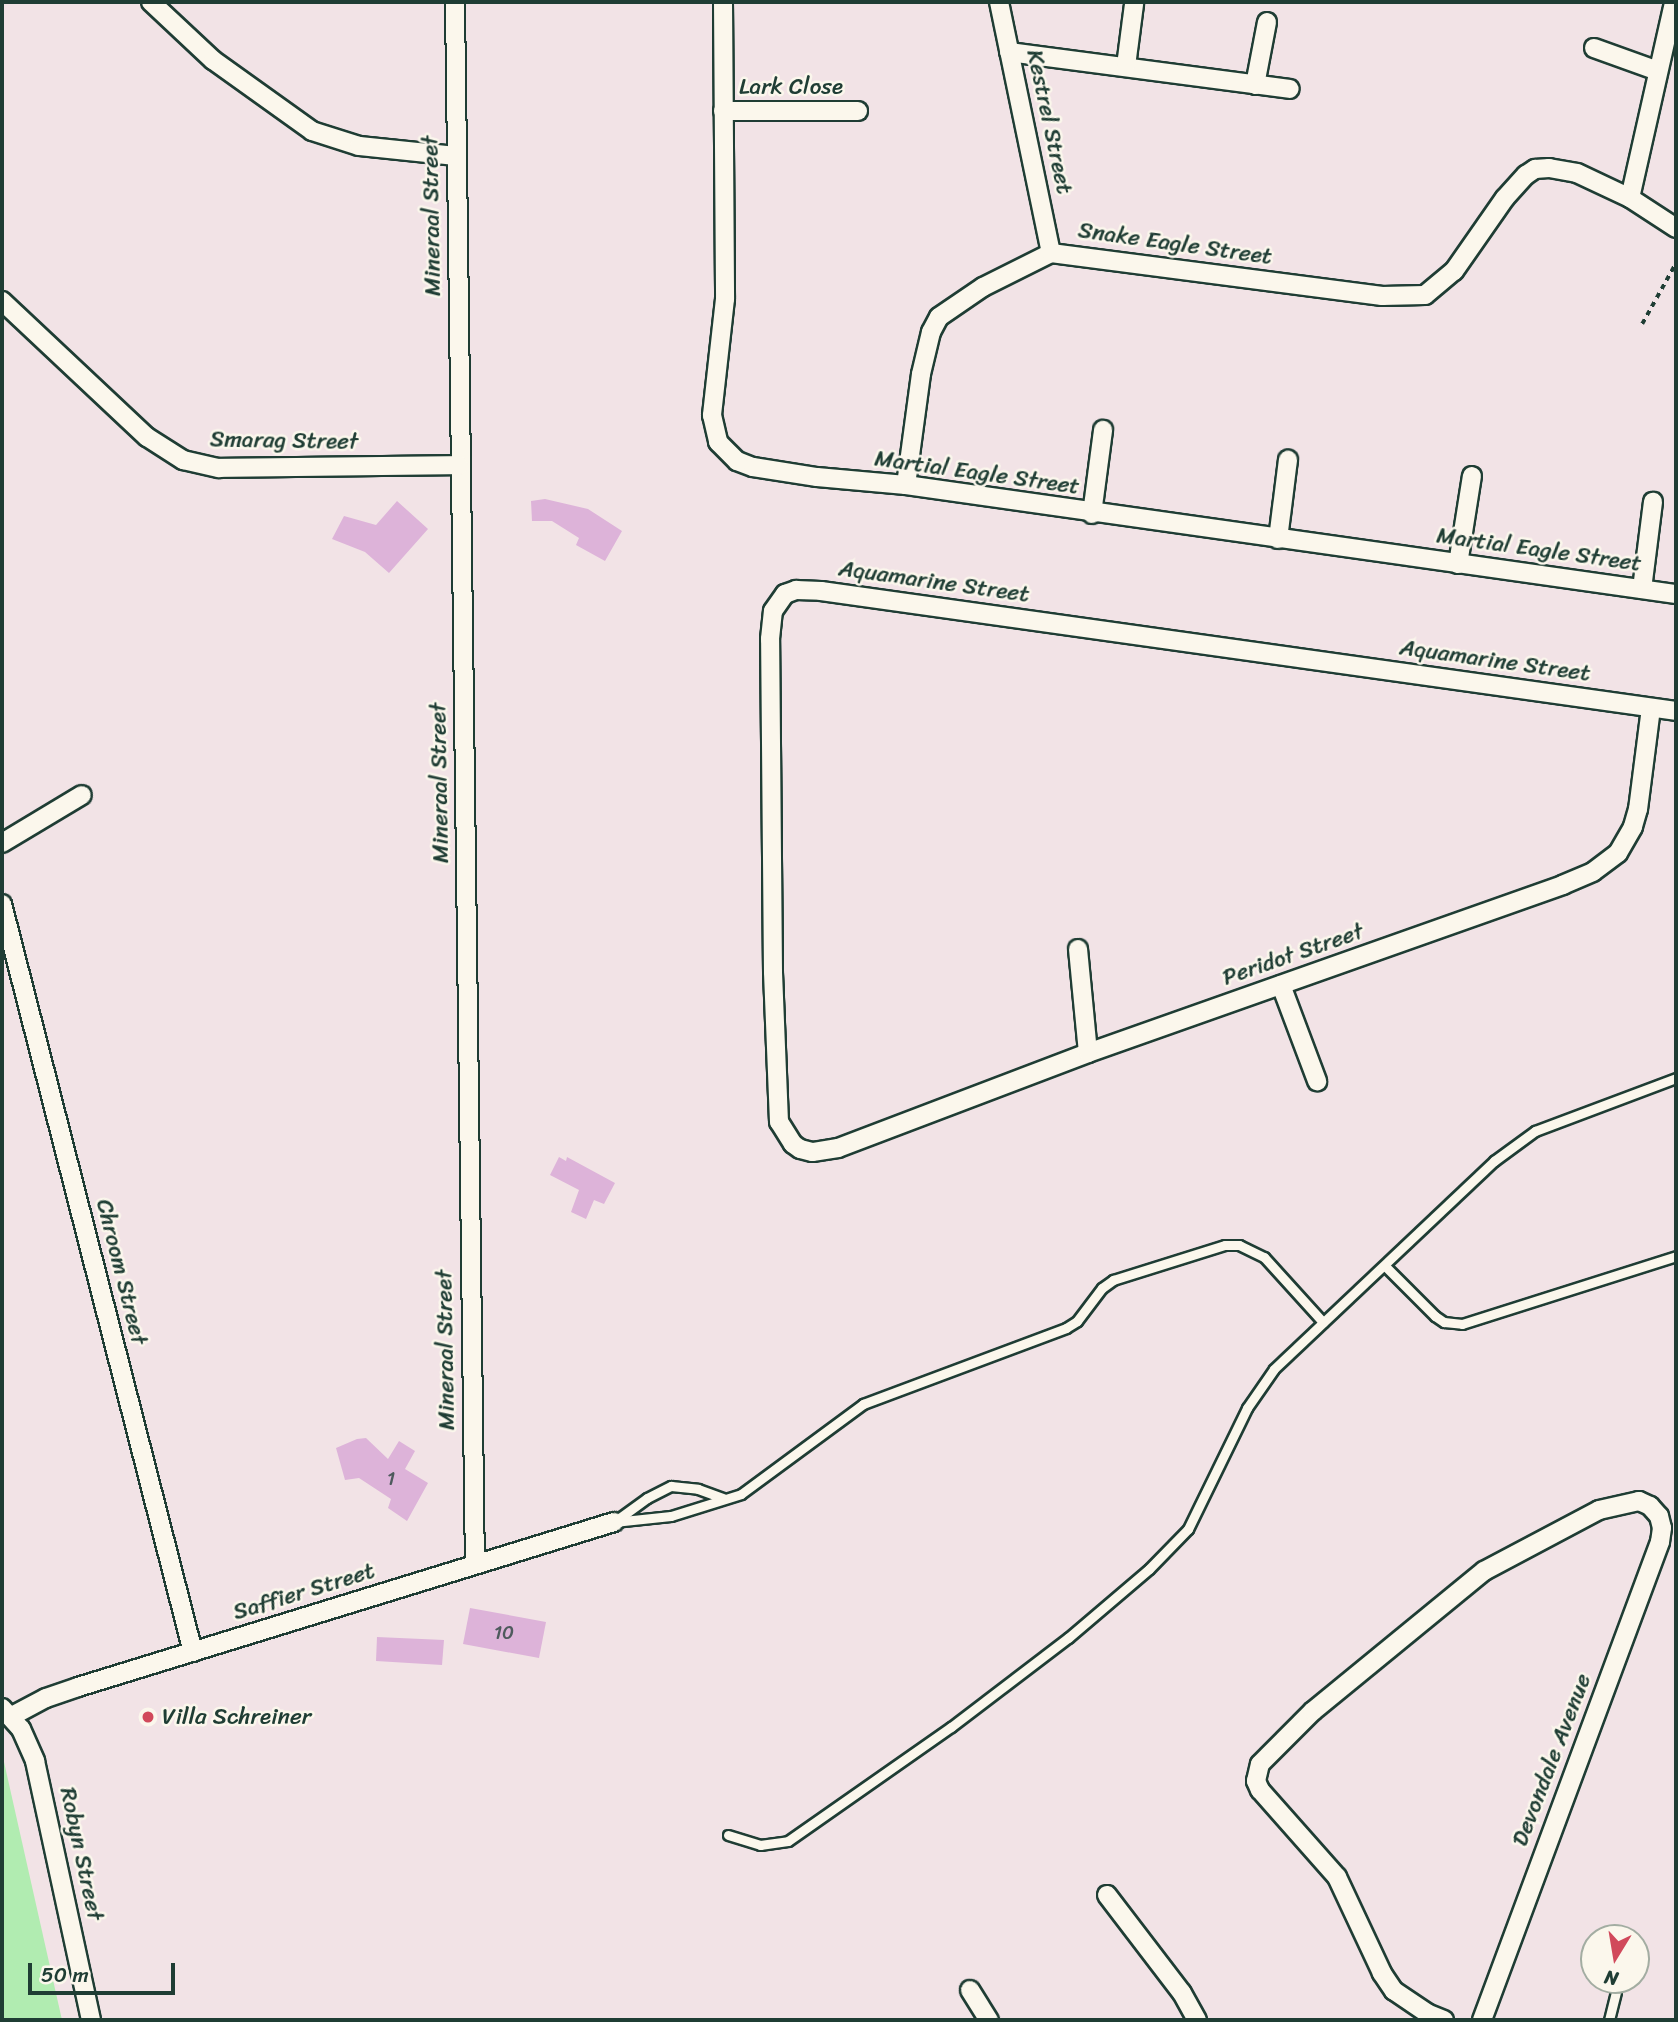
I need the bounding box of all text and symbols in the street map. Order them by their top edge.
street label: Kestrel Street [1020,47,1078,197]
street label: Lark Close [739,73,843,101]
street label: Mineraal Street [417,135,447,297]
street label: Snake Eagle Street [1076,217,1274,271]
street label: Smarag Street [209,426,359,456]
street label: Martial Eagle Street [872,445,1082,501]
street label: Martial Eagle Street [1434,522,1644,578]
street label: Aquamarine Street [837,555,1031,609]
street label: Aquamarine Street [1398,634,1592,688]
street label: Mineraal Street [425,702,455,864]
street label: Peridot Street [1219,918,1367,992]
street label: Chroom Street [90,1196,152,1348]
street label: Mineraal Street [431,1269,461,1431]
house number: 1 [387,1468,395,1490]
street label: Saffier Street [230,1557,378,1627]
house number: 10 [494,1622,514,1644]
street label: Devondale Avenue [1507,1670,1597,1850]
place label: Villa Schreiner [162,1703,311,1731]
marker: Villa Schreiner [140,1709,156,1725]
street label: Robyn Street [53,1785,109,1923]
north arrow [1580,1924,1650,1994]
scale bar [32,1948,178,1992]
text: 50 m [41,1956,89,1994]
text: N [1602,1961,1621,1996]

